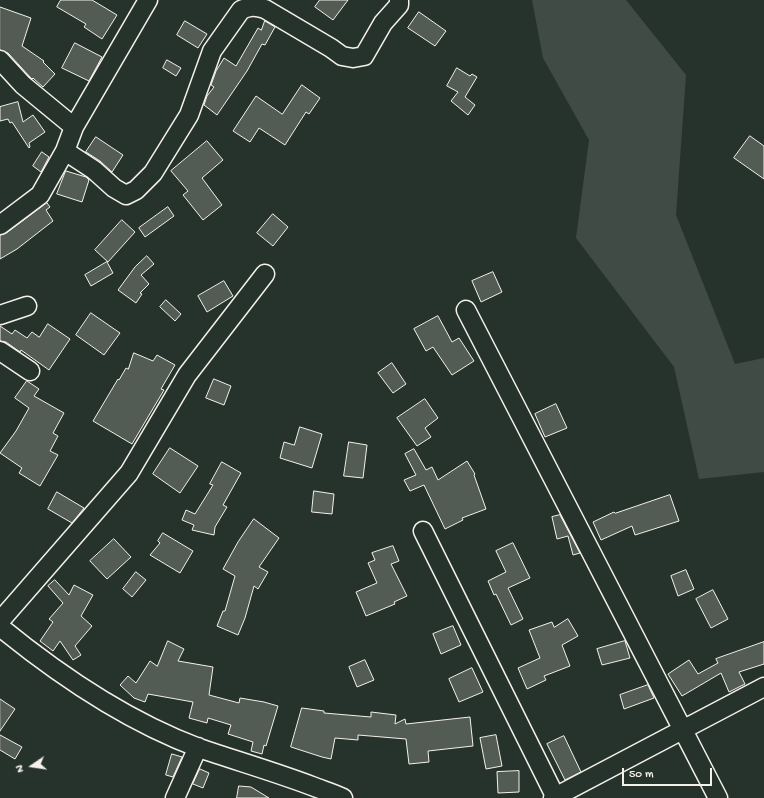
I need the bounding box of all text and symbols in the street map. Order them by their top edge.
north arrow [12,746,52,786]
scale bar [624,760,714,786]
text: N [14,764,27,774]
text: 50 m [629,768,654,782]

